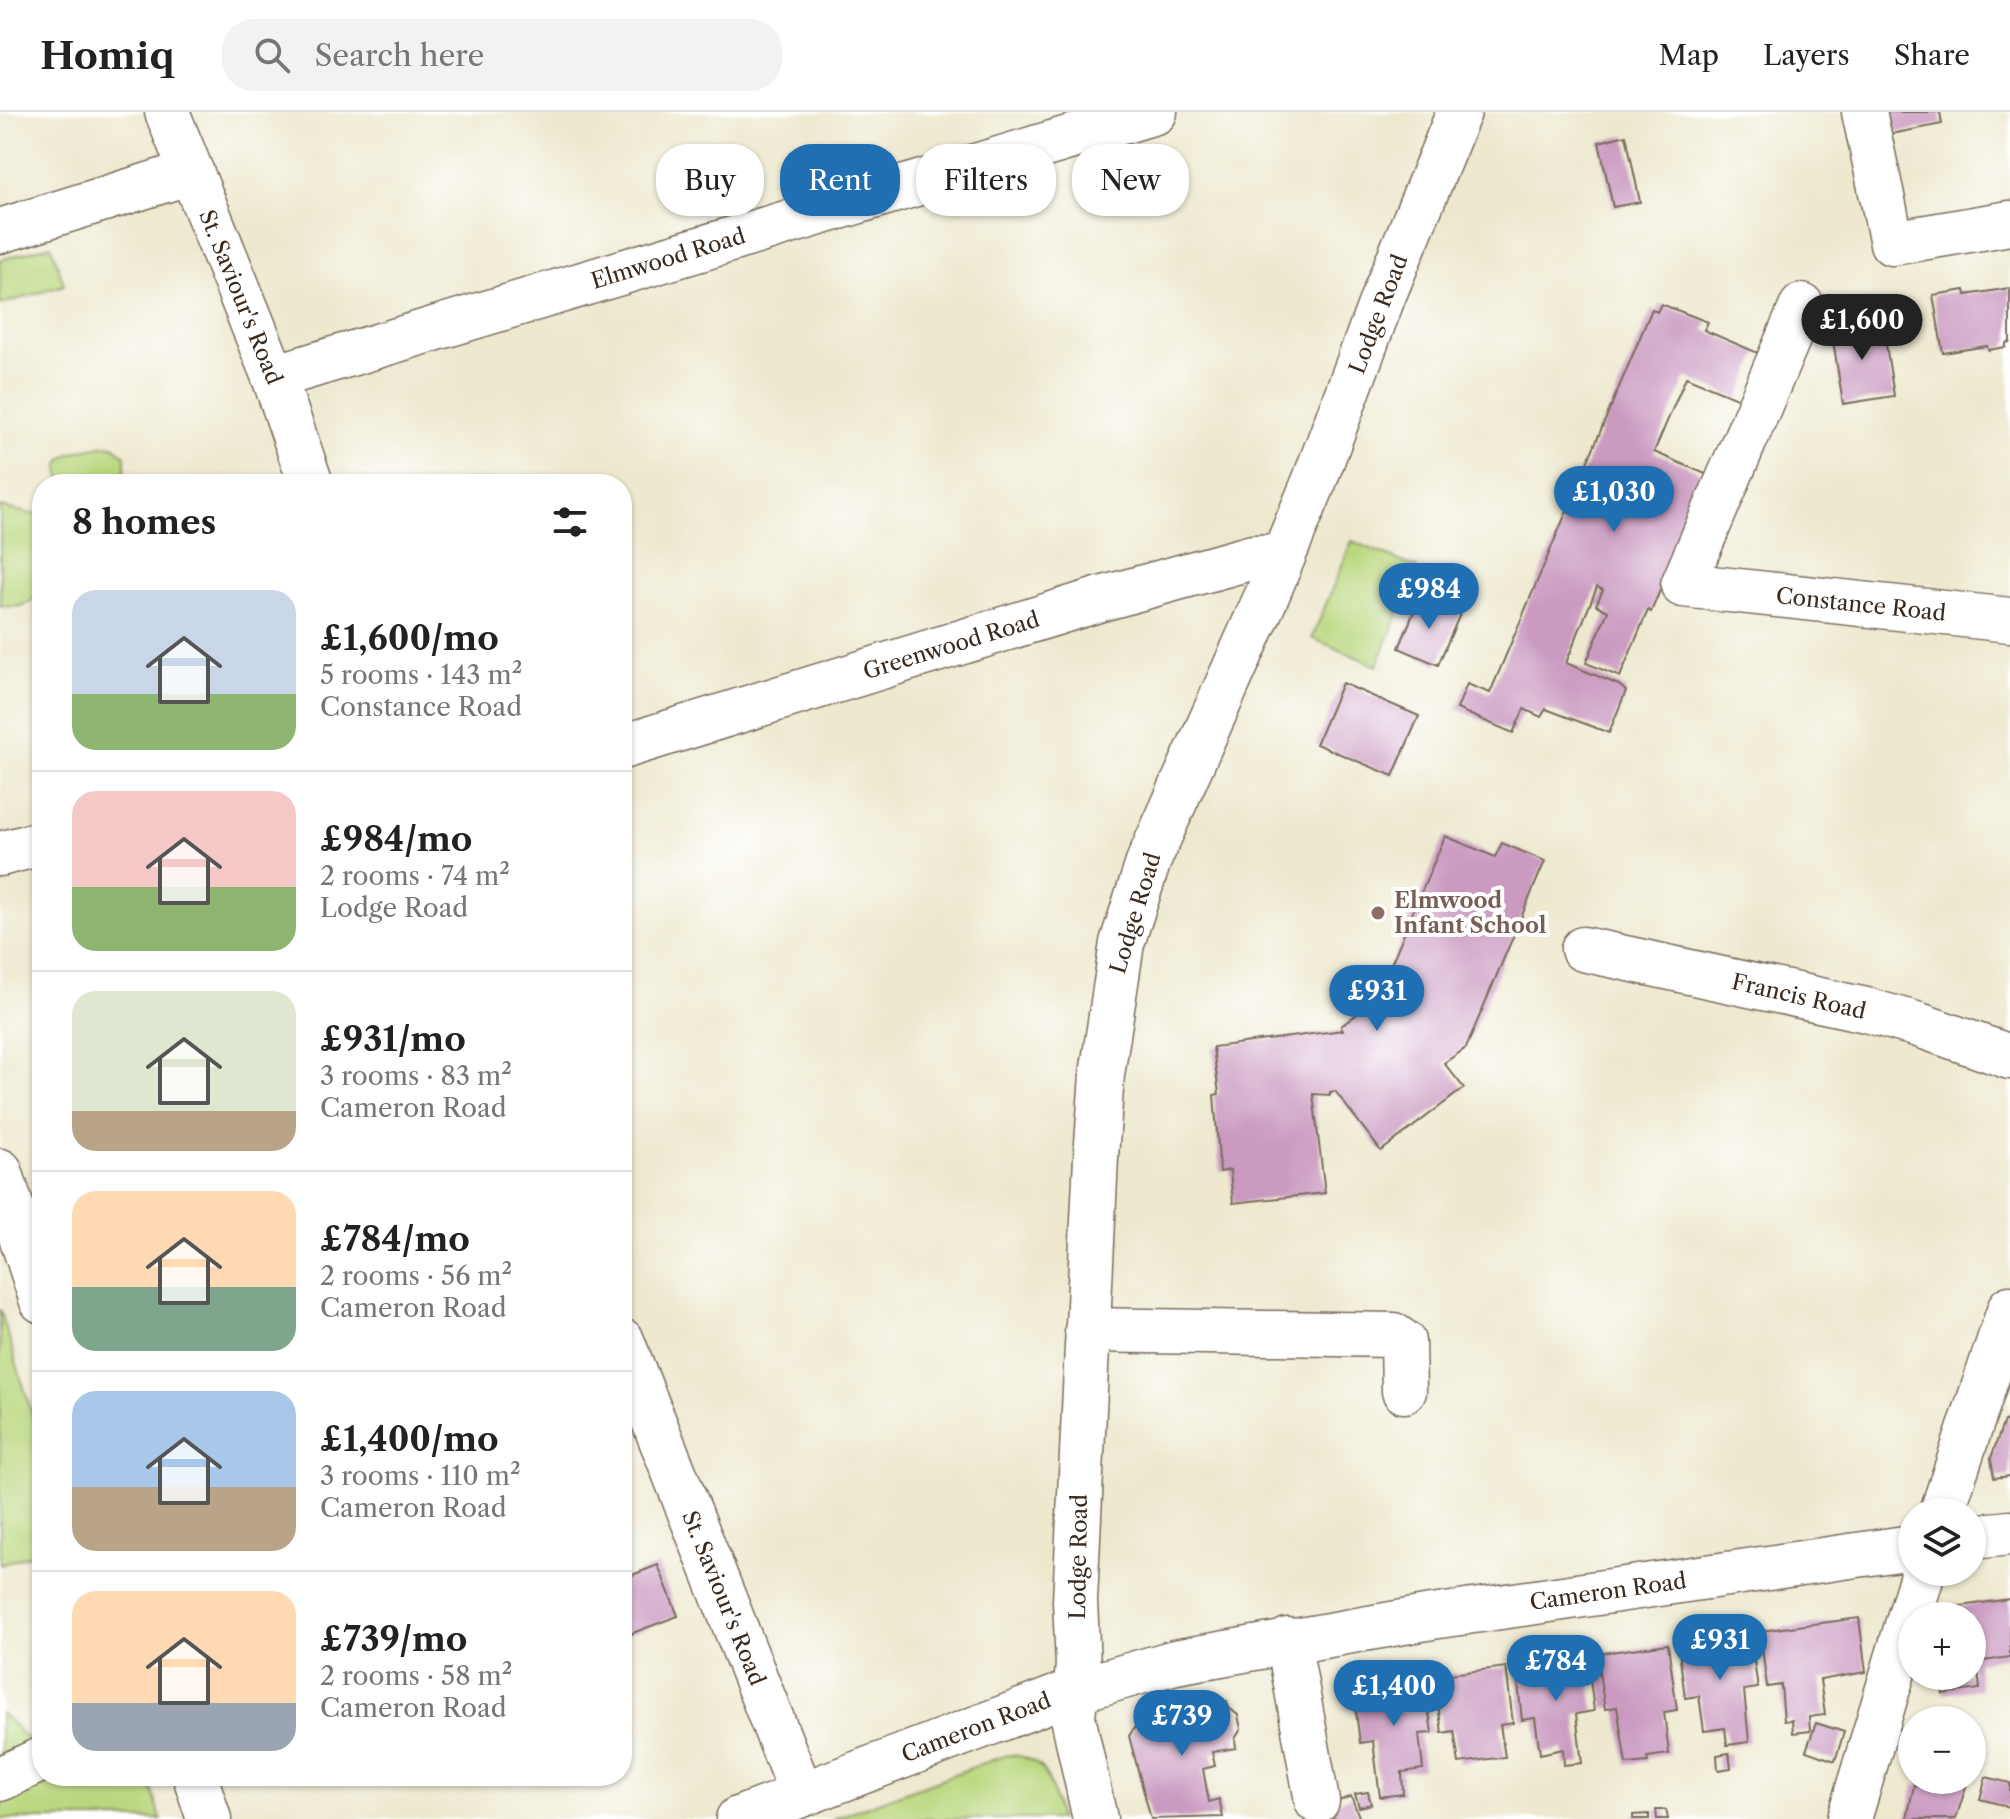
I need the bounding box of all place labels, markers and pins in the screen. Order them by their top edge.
pin: £1,600 [1797,294,1927,362]
pin: £1,030 [1549,466,1679,534]
pin: £984 [1382,563,1476,631]
place label: Elmwood Infant School [1394,887,1547,939]
marker: Elmwood Infant School [1369,904,1387,922]
pin: £931 [1330,965,1424,1033]
pin: £931 [1673,1614,1767,1682]
pin: £784 [1509,1635,1603,1703]
pin: £1,400 [1329,1660,1459,1728]
pin: £739 [1135,1690,1229,1758]

